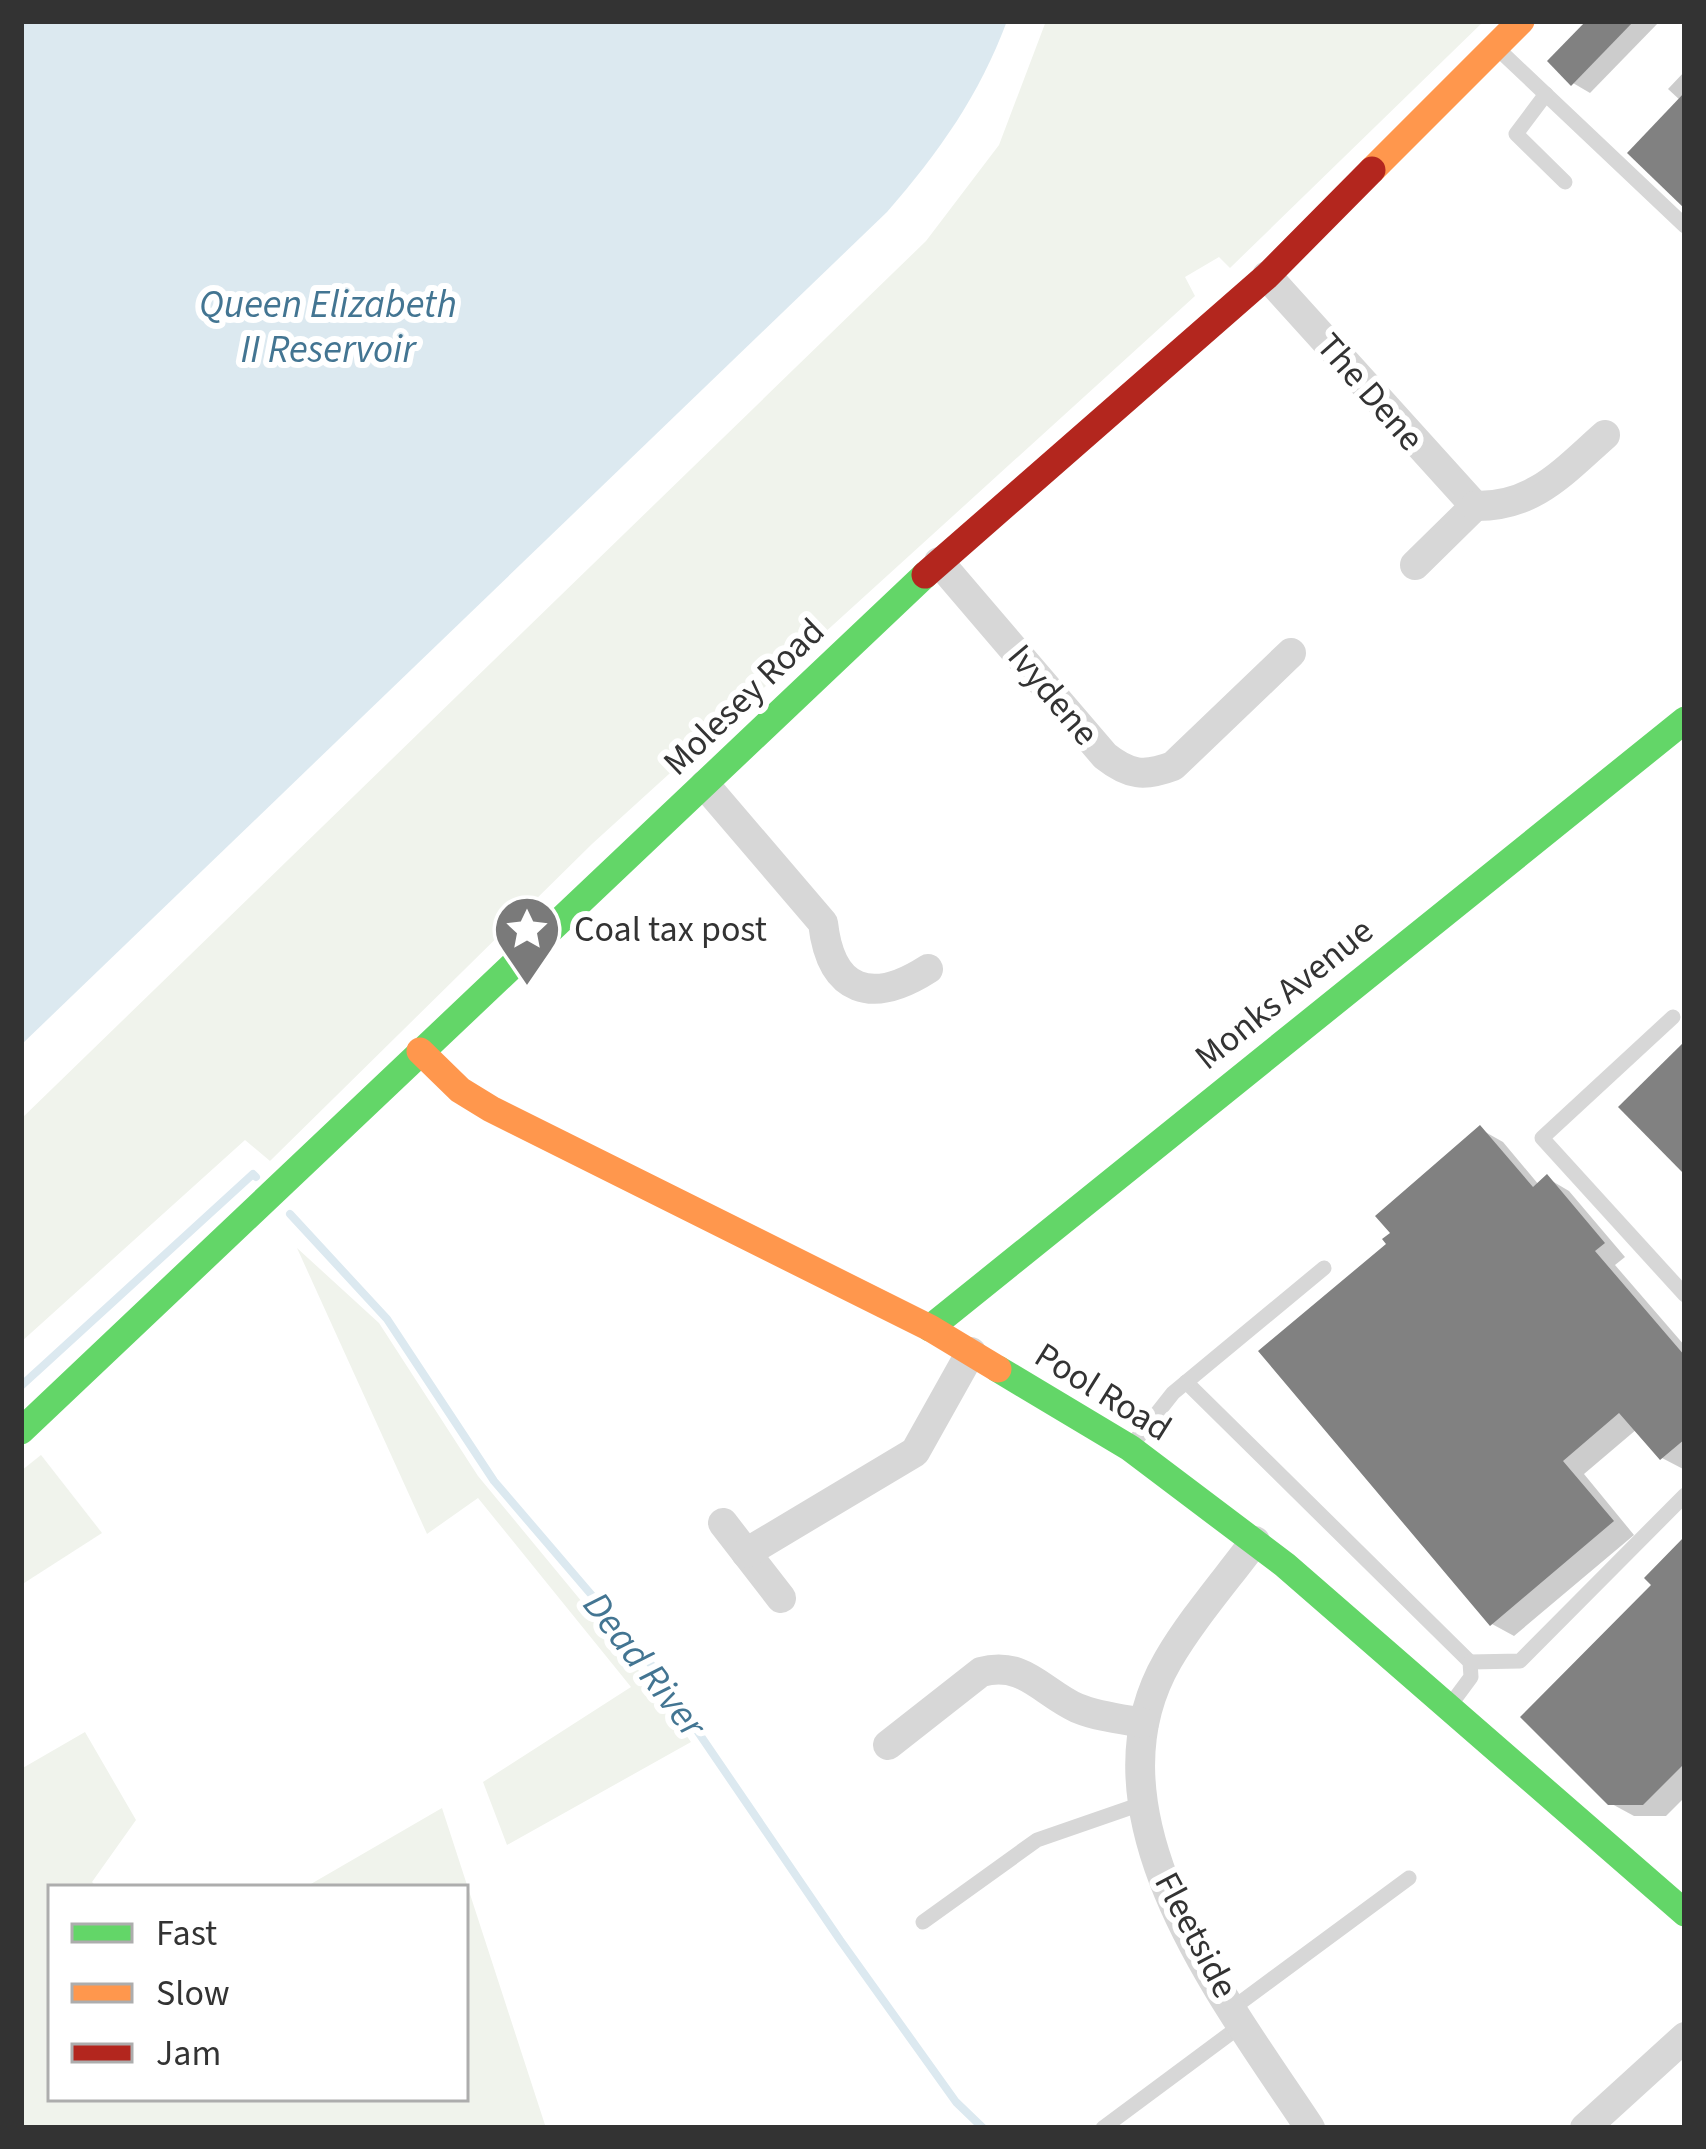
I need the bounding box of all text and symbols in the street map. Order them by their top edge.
water label: Queen Elizabeth II Reservoir [199,277,457,378]
street label: The Dene [1304,322,1436,462]
street label: Molesey Road [652,607,836,787]
street label: Ivydene [995,633,1111,757]
place icon: Coal tax post [492,894,562,988]
place label: Coal tax post [574,904,767,955]
street label: Monks Avenue [1184,906,1384,1082]
street label: Pool Road [1025,1330,1181,1454]
water label: Dead River [569,1580,720,1751]
street label: Fleetside [1142,1863,1250,2007]
legend [48,1885,468,2101]
text: Fast [156,1908,217,1959]
text: Slow [156,1968,230,2019]
text: Jam [156,2028,221,2079]

